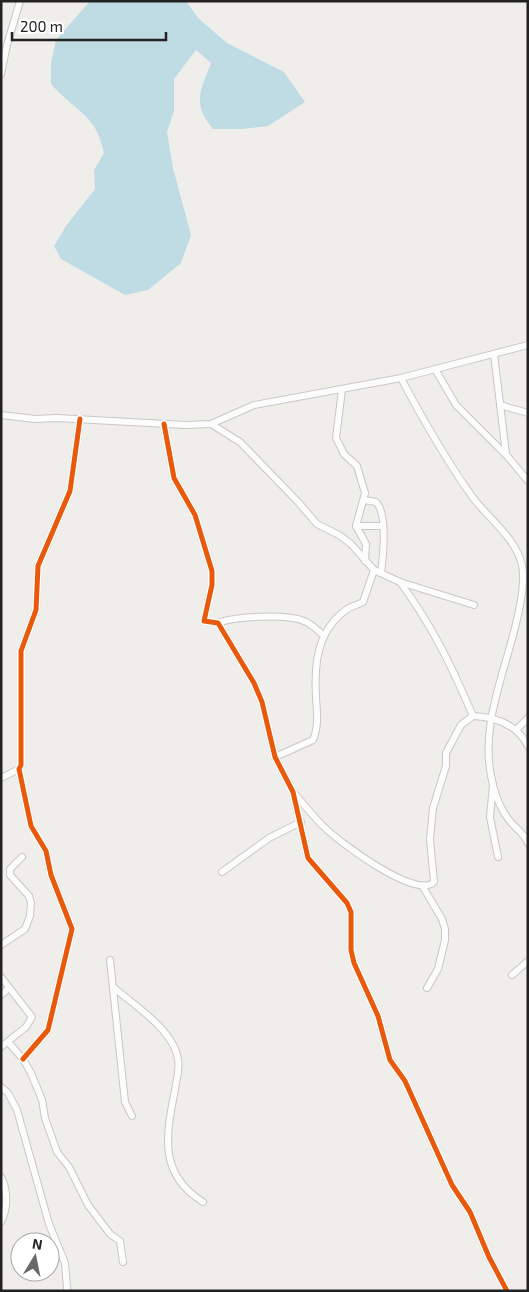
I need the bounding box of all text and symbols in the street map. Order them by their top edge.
scale bar [12,10,166,42]
text: 200 m [20,17,63,35]
north arrow [10,1232,60,1282]
text: N [31,1234,44,1253]

